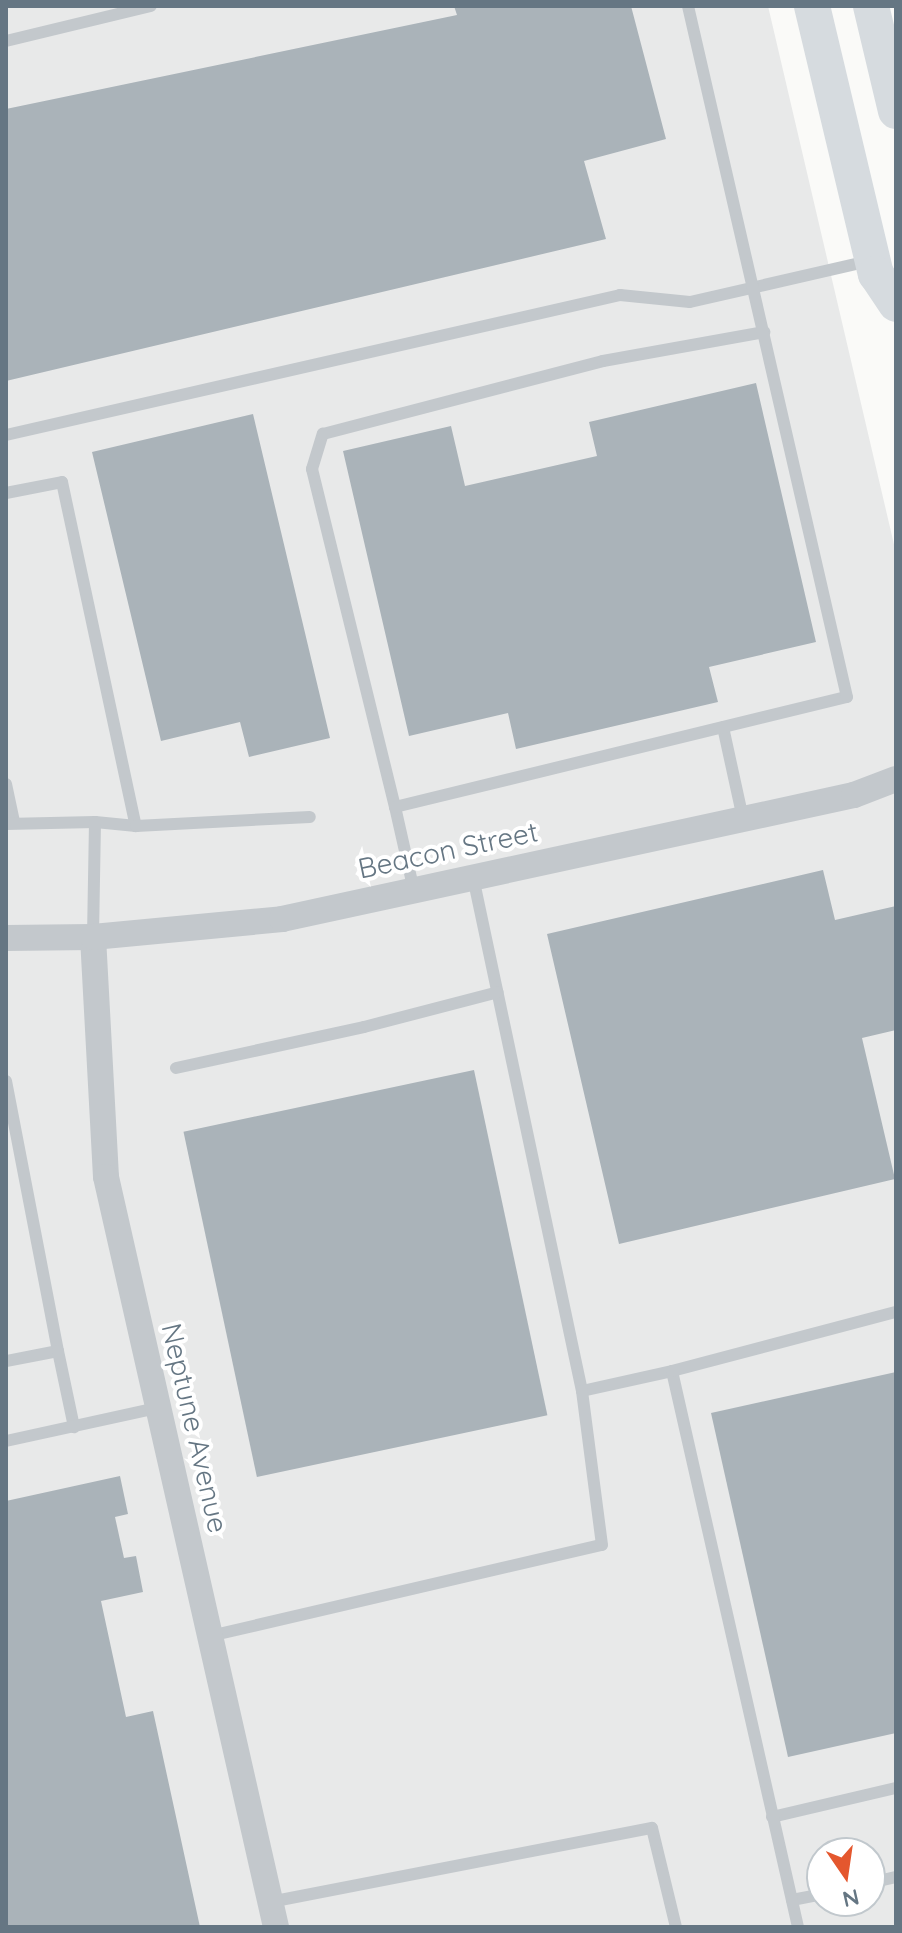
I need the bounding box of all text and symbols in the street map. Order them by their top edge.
street label: Beacon Street [355,815,541,885]
street label: Neptune Avenue [155,1320,235,1536]
north arrow [806,1837,886,1917]
text: N [840,1883,862,1914]

